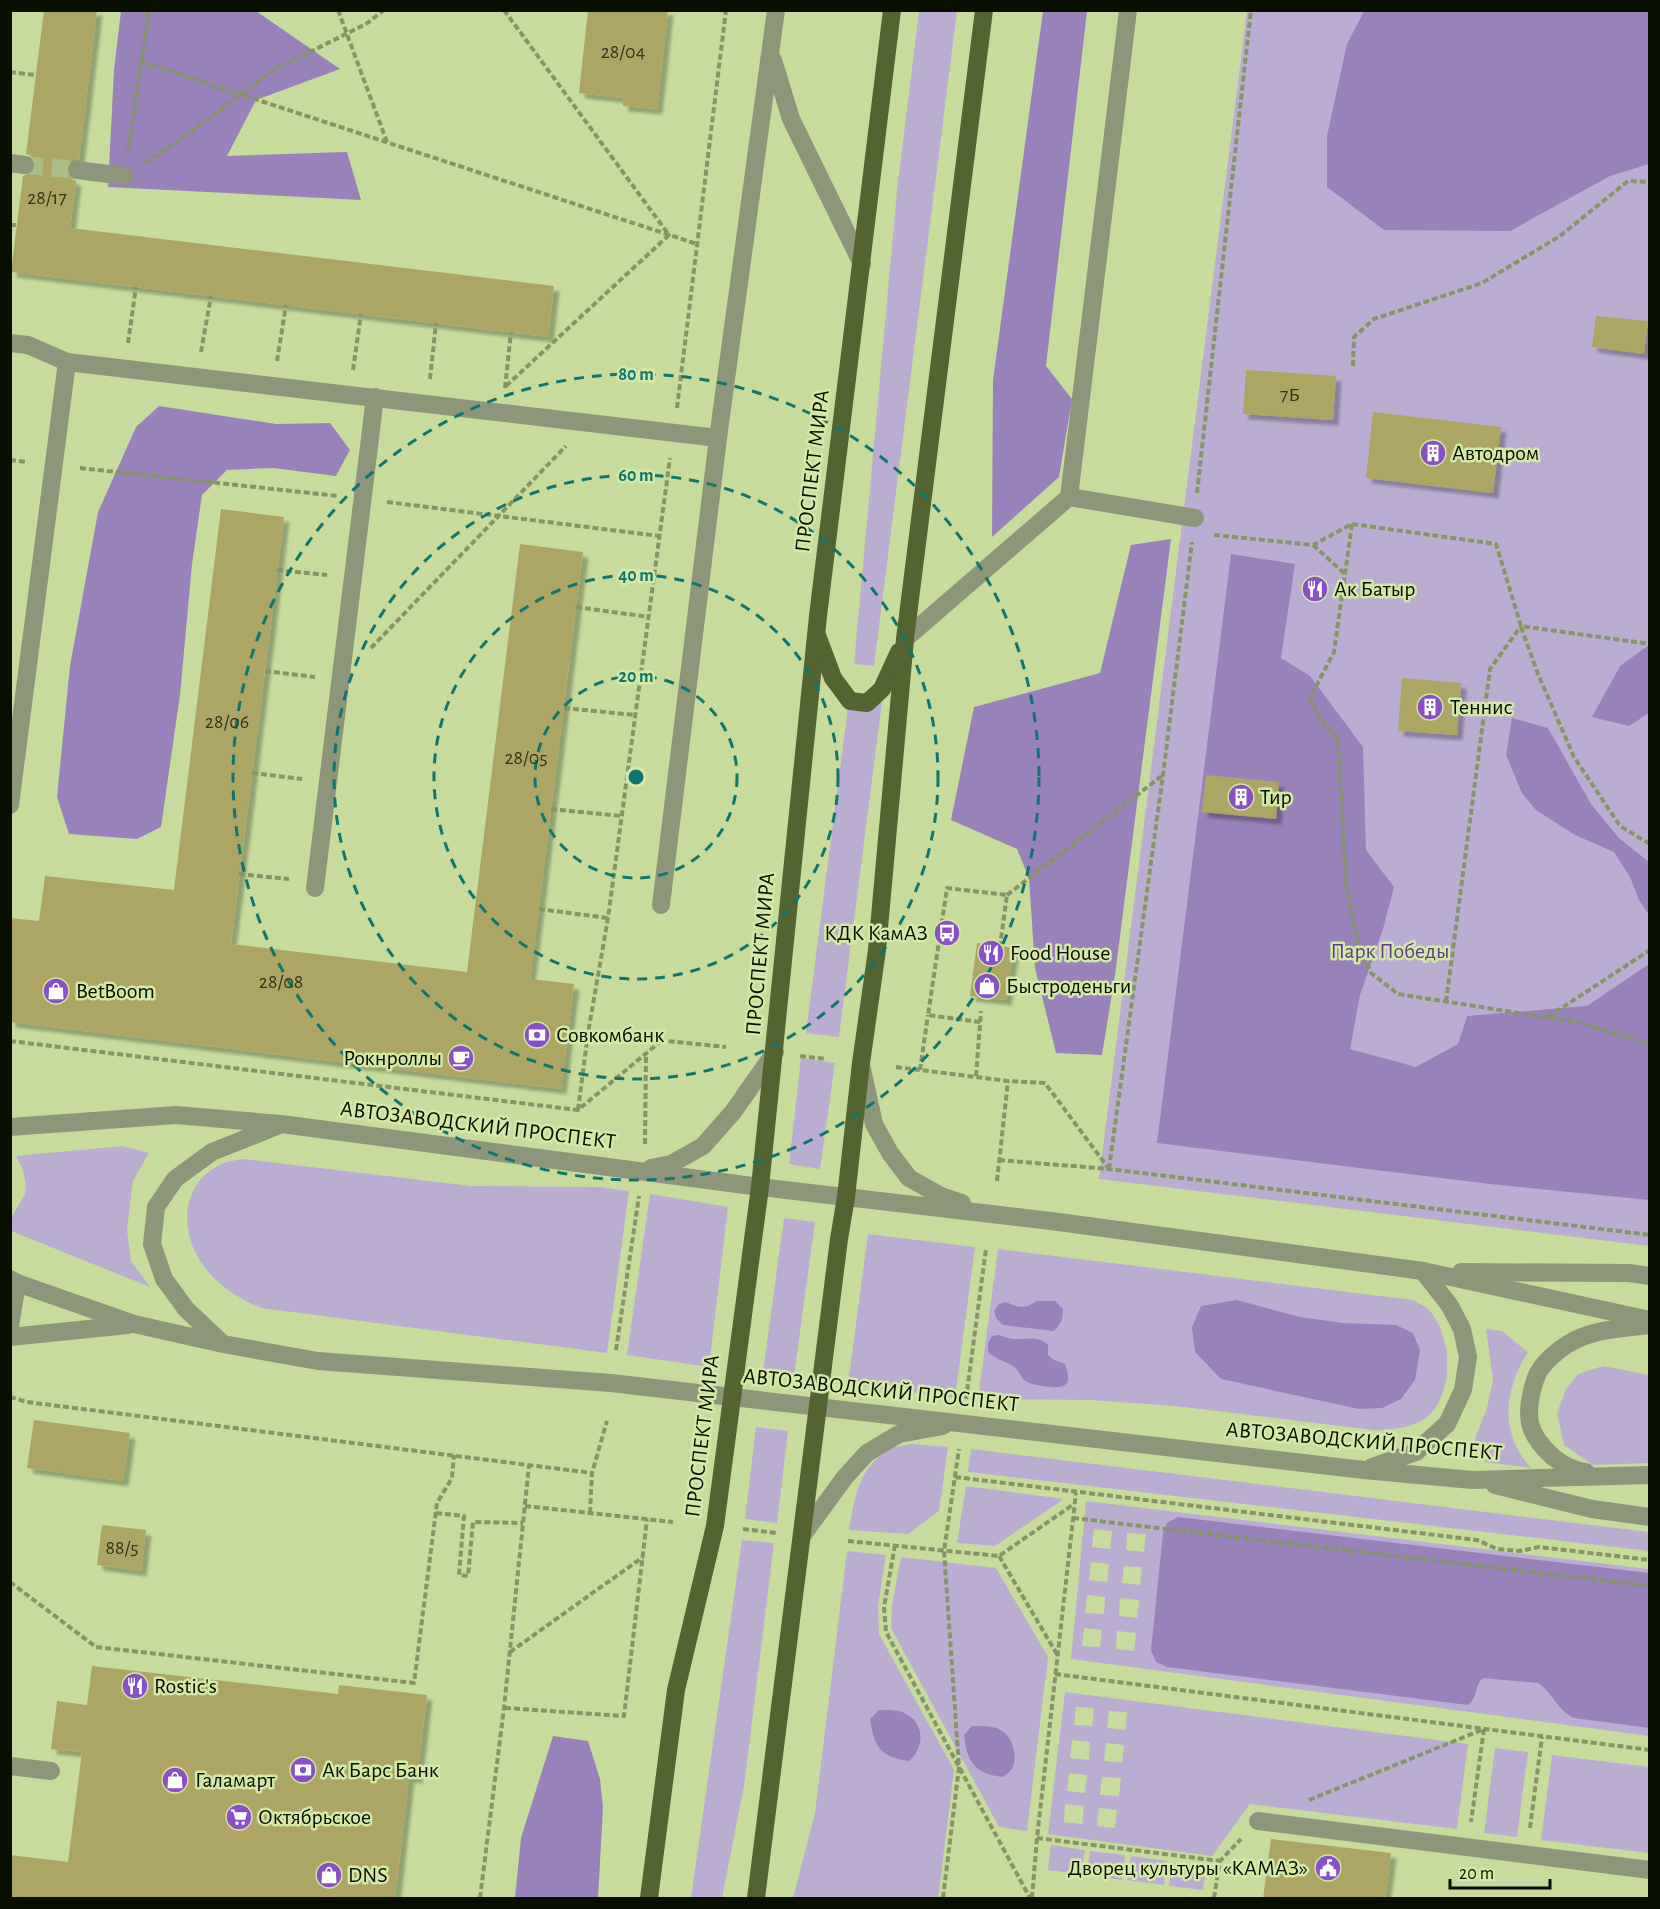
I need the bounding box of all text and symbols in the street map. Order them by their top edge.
house number: 28/04 [601,42,645,62]
house number: 28/17 [27,188,67,208]
text: 80 m [618,366,654,384]
house number: 7Б [1280,385,1300,405]
street label: ПРОСПЕКТ МИРА [791,388,833,553]
building icon: Автодром [1418,438,1448,468]
place label: Автодром [1452,442,1539,464]
text: 60 m [618,467,654,485]
text: 40 m [618,567,654,585]
restaurant icon: Ак Батыр [1300,574,1330,604]
place label: Ак Батыр [1334,578,1415,600]
text: 20 m [618,668,654,686]
building icon: Теннис [1415,692,1445,722]
place label: Теннис [1450,696,1513,718]
house number: 28/06 [205,712,249,732]
house number: 28/05 [504,748,548,768]
centre of rings [626,767,646,787]
building icon: Тир [1226,782,1256,812]
place label: Тир [1260,786,1292,808]
street label: ПРОСПЕКТ МИРА [742,872,778,1036]
bus stop icon: КДК КамАЗ [932,918,962,948]
place label: КДК КамАЗ [824,922,928,944]
restaurant icon: Food House [976,938,1006,968]
park label: Парк Победы [1330,940,1450,962]
place label: Food House [1010,942,1110,964]
shop icon: Быстроденьги [972,971,1002,1001]
house number: 28/08 [259,972,303,992]
place label: Быстроденьги [1006,975,1131,997]
shop icon: BetBoom [41,976,71,1006]
place label: BetBoom [76,980,155,1002]
bank icon: Совкомбанк [522,1020,552,1050]
place label: Совкомбанк [556,1024,664,1046]
cafe icon: Рокнроллы [446,1043,476,1073]
place label: Рокнроллы [343,1047,442,1069]
street label: АВТОЗАВОДСКИЙ ПРОСПЕКТ [339,1097,618,1153]
street label: ПРОСПЕКТ МИРА [681,1353,723,1518]
street label: АВТОЗАВОДСКИЙ ПРОСПЕКТ [742,1365,1021,1415]
street label: АВТОЗАВОДСКИЙ ПРОСПЕКТ [1225,1418,1504,1464]
house number: 88/5 [105,1538,139,1558]
restaurant icon: Rostic's [120,1671,150,1701]
place label: Rostic's [154,1675,217,1697]
bank icon: Ак Барс Банк [288,1755,318,1785]
place label: Ак Барс Банк [322,1759,439,1781]
shop icon: Галамарт [160,1765,190,1795]
place label: Галамарт [195,1769,276,1791]
supermarket icon: Октябрьское [224,1802,254,1832]
place label: Октябрьское [258,1806,371,1828]
scale bar [1450,1852,1550,1890]
public building icon: Дворец культуры «КАМАЗ» [1313,1853,1343,1883]
place label: Дворец культуры «КАМАЗ» [1068,1857,1308,1879]
shop icon: DNS [314,1860,344,1890]
place label: DNS [348,1864,388,1886]
text: 20 m [1459,1865,1494,1883]

